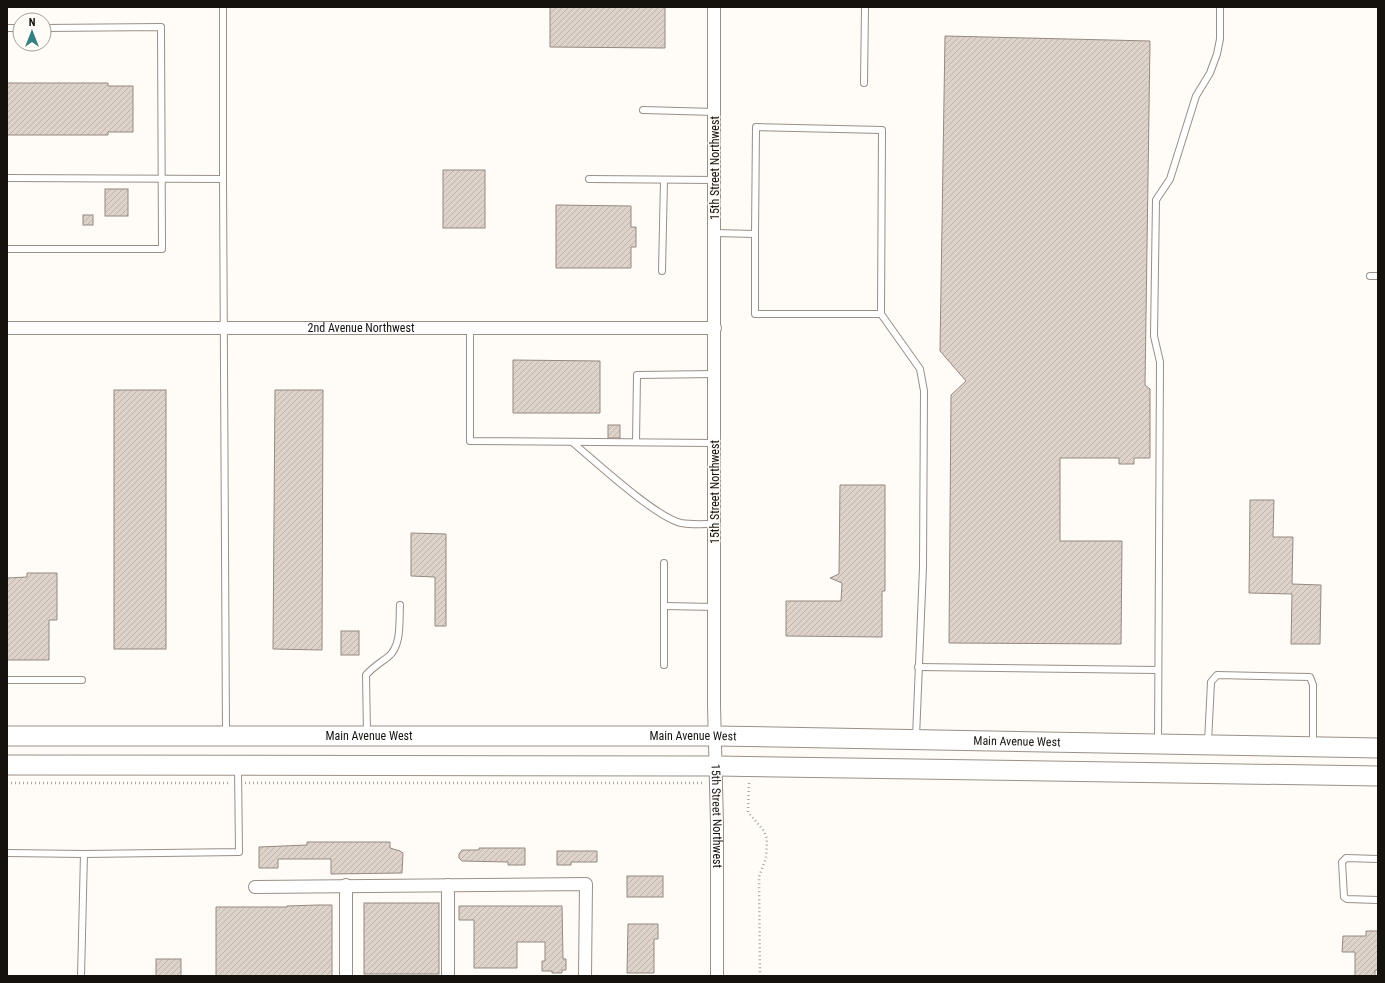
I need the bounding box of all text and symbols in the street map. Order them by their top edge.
north arrow [12,12,52,52]
text: N [29,16,36,29]
street label: 15th Street Northwest [708,116,722,220]
street label: 2nd Avenue Northwest [307,321,415,335]
street label: 15th Street Northwest [708,440,722,544]
street label: Main Avenue West [325,729,413,743]
street label: Main Avenue West [649,729,737,743]
street label: Main Avenue West [973,734,1061,749]
street label: 15th Street Northwest [708,764,724,868]

